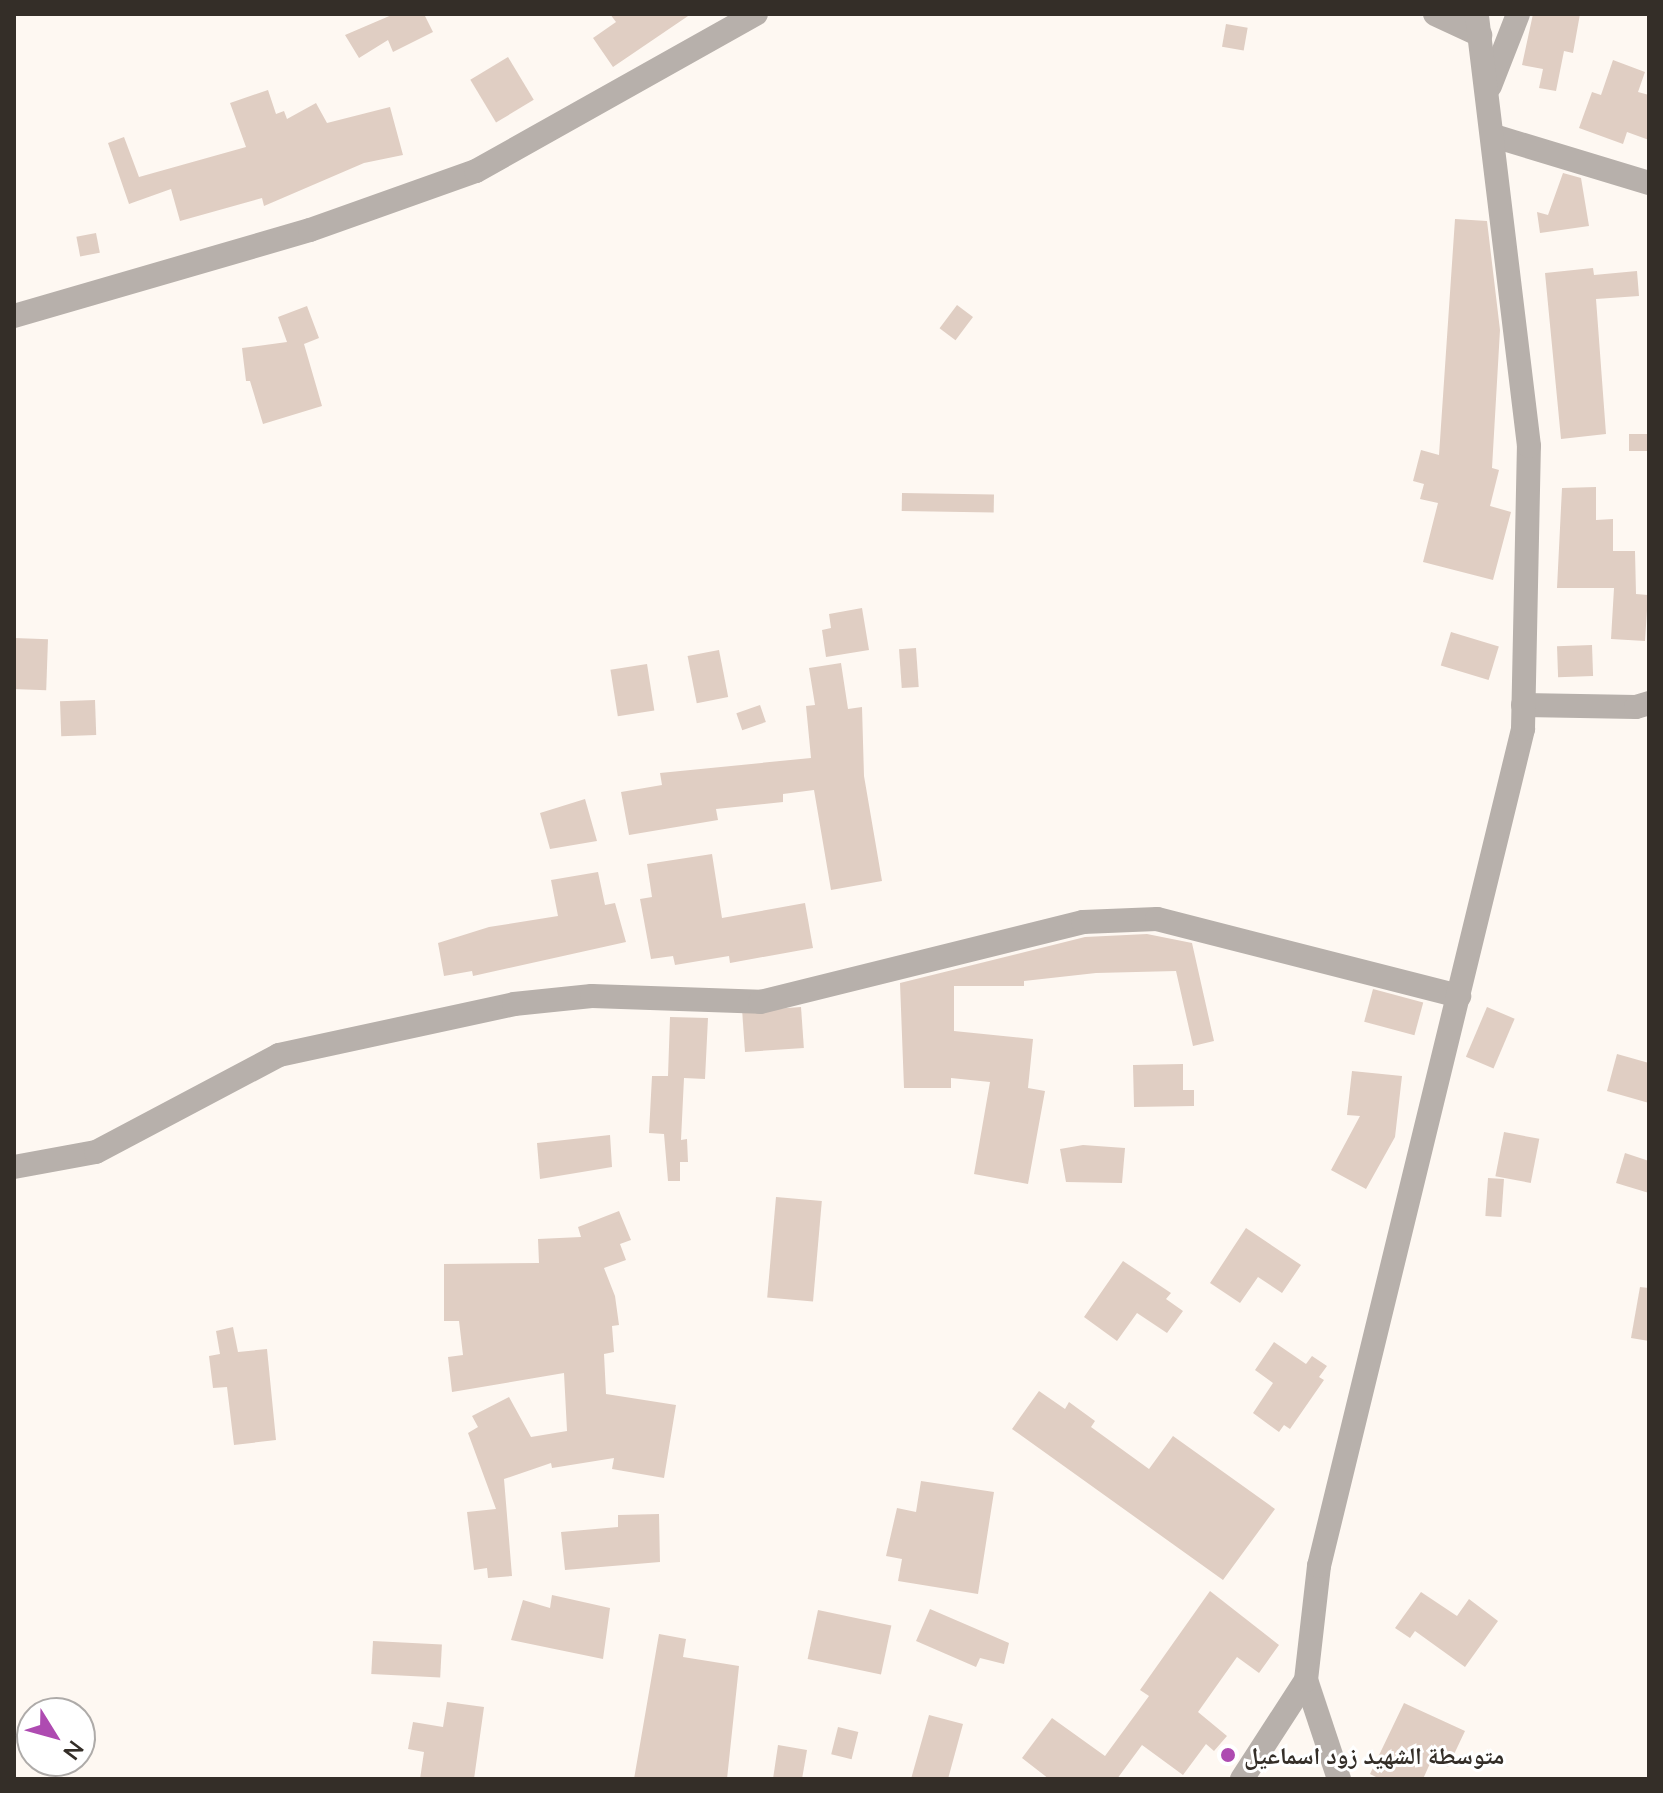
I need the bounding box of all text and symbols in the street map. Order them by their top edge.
north arrow [16,1697,96,1777]
text: N [58,1736,90,1765]
place label: متوسطة الشهيد زود اسماعيل [1244,1741,1504,1769]
marker: متوسطة الشهيد زود اسماعيل [1219,1746,1237,1764]

